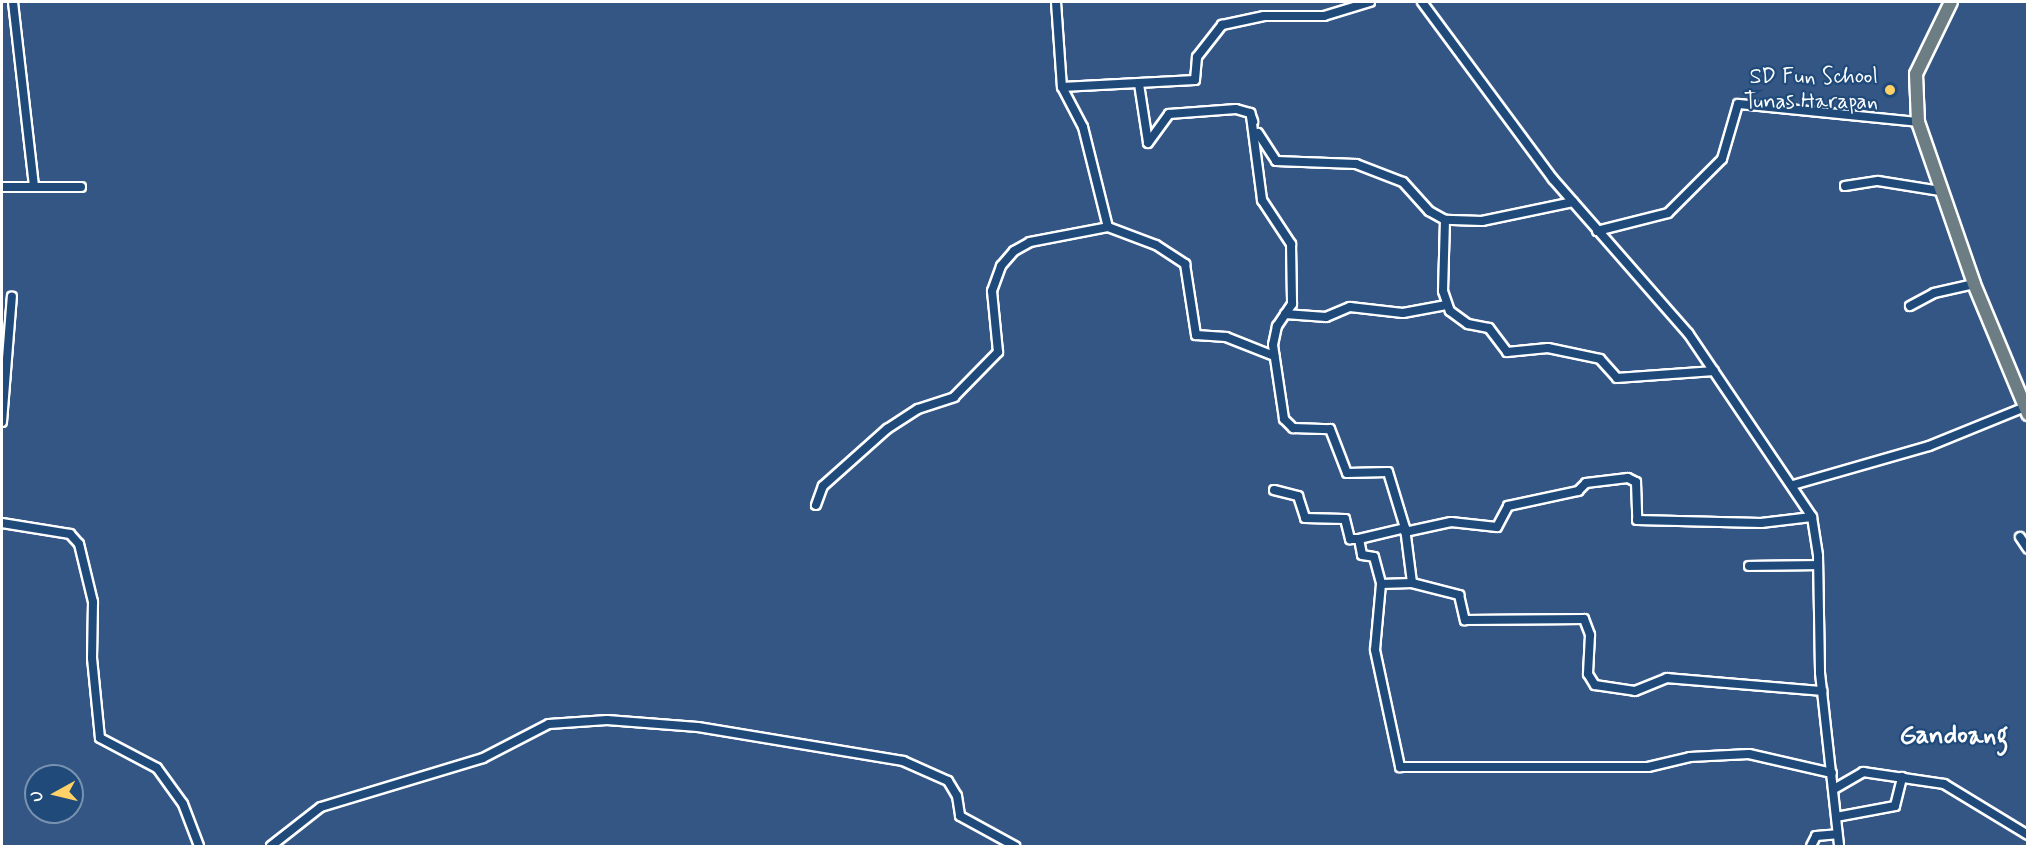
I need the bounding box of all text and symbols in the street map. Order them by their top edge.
place label: SD Fun School Tunas Harapan [1744,64,1878,116]
marker: SD Fun School Tunas Harapan [1883,83,1897,97]
district label: Gandoang [1900,721,2008,753]
north arrow [24,764,84,824]
text: U [27,790,49,803]

